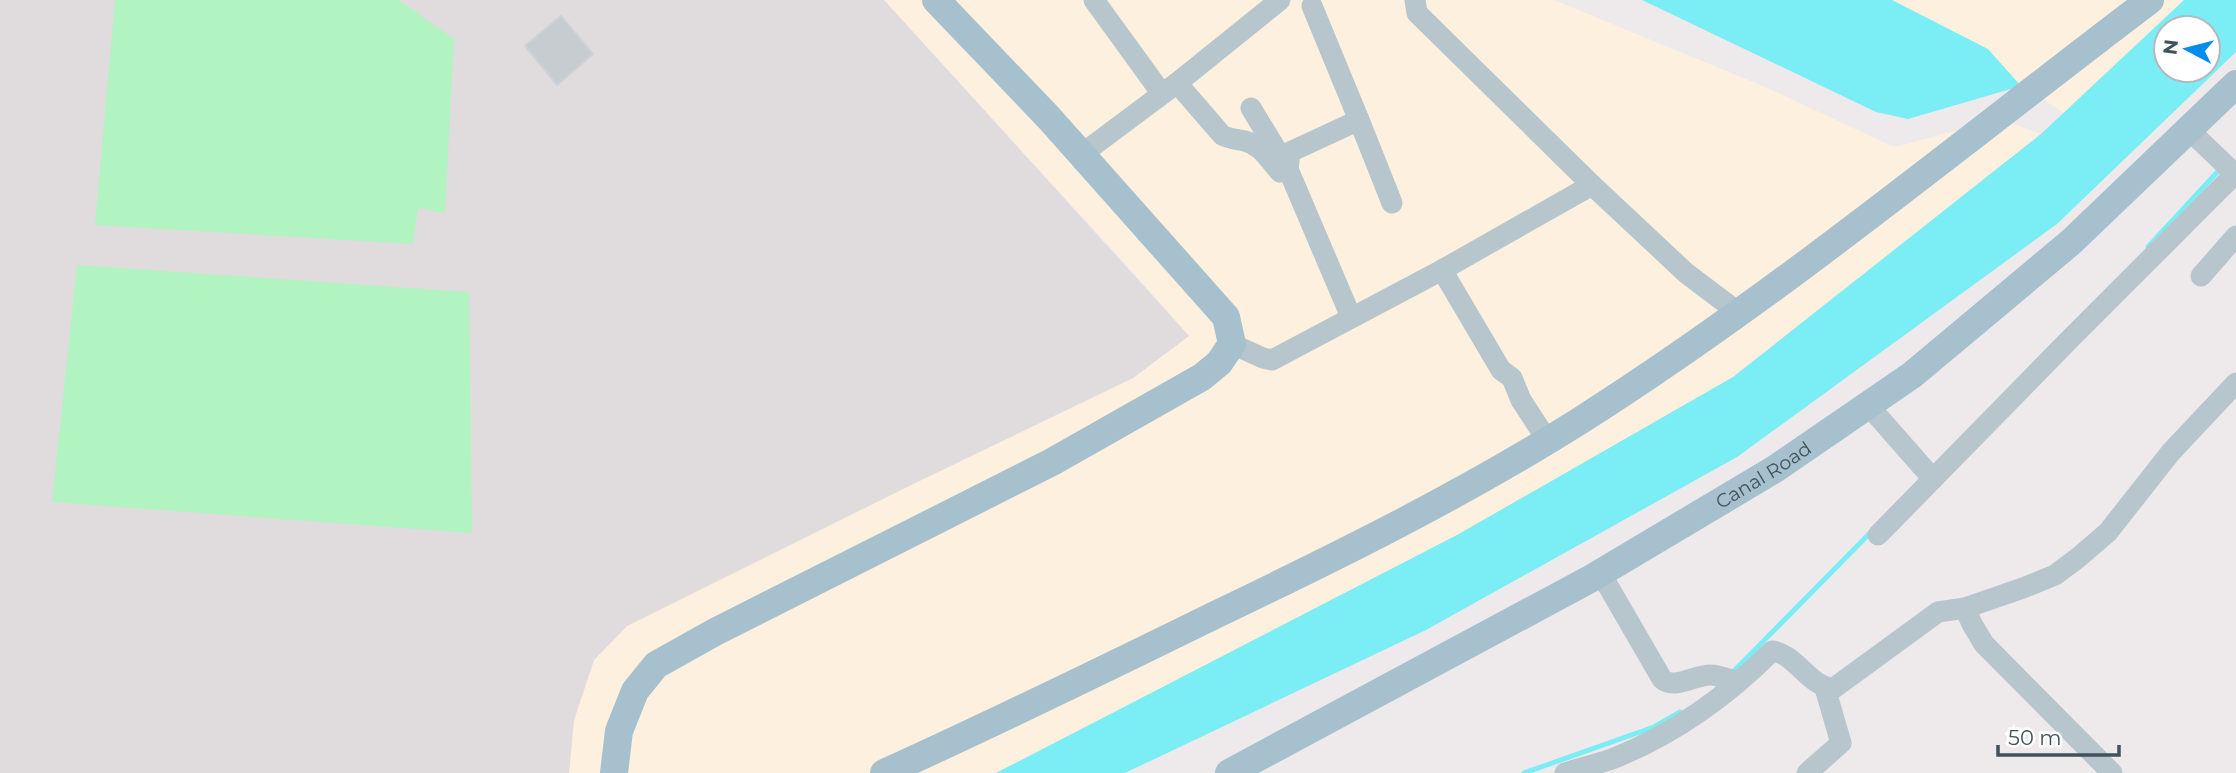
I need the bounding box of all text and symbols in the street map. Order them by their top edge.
north arrow [2152,14,2222,84]
text: N [2158,38,2183,56]
street label: Canal Road [1711,436,1815,513]
scale bar [1998,714,2119,758]
text: 50 m [2008,725,2062,750]

